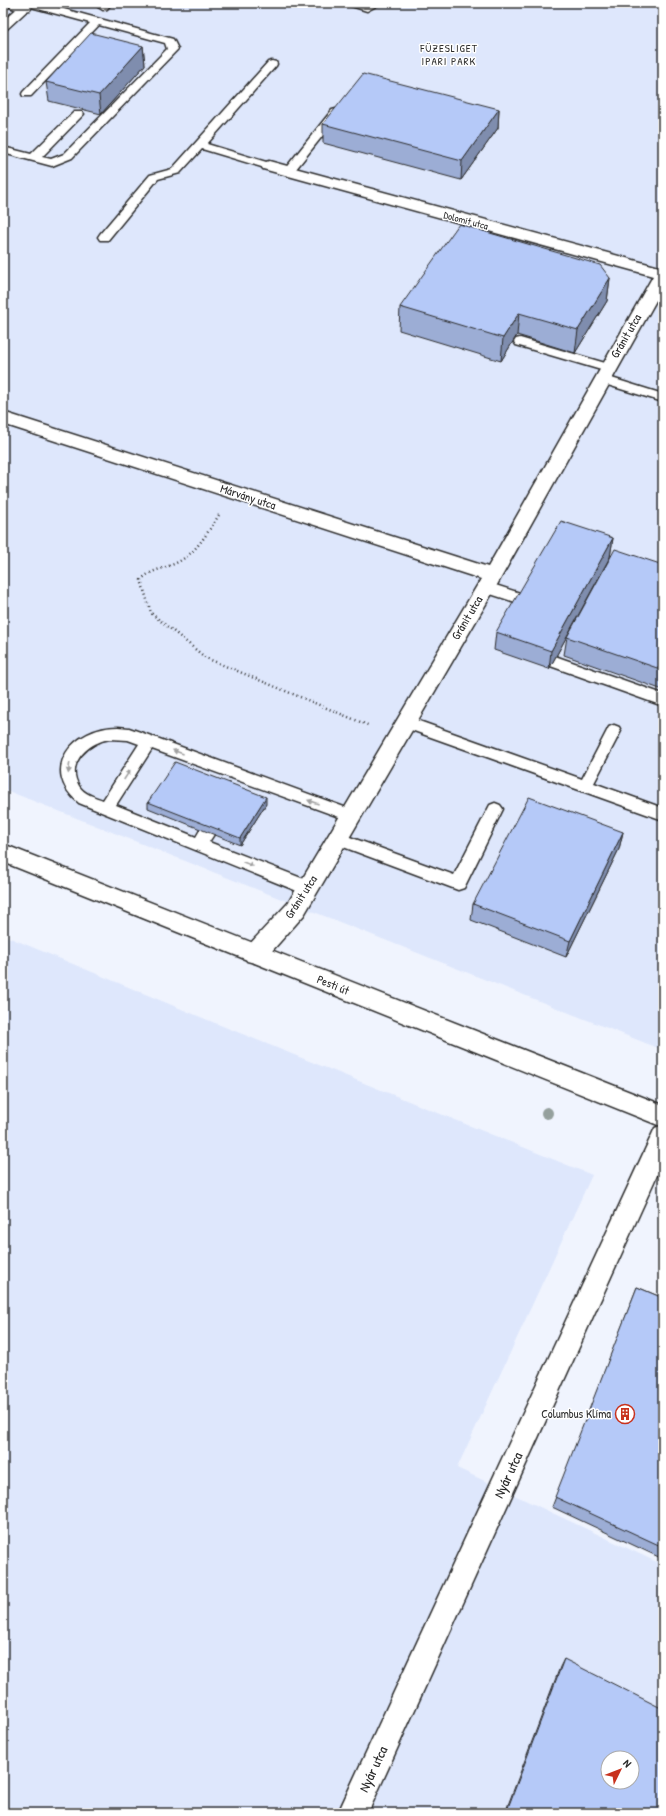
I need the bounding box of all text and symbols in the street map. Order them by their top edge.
district label: FÜZESLIGET IPARI PARK [419,41,478,68]
street label: Dolomit utca [442,208,490,233]
street label: Gránit utca [606,310,645,361]
street label: Márvány utca [218,480,278,514]
street label: Gránit utca [447,592,486,643]
one-way arrow [172,748,184,754]
one-way arrow [66,762,72,774]
one-way arrow [123,770,131,780]
one-way arrow [307,798,319,804]
one-way arrow [242,862,254,868]
street label: Gránit utca [280,872,321,922]
street label: Pesti út [314,970,353,999]
building icon: Columbus Klíma [614,1403,636,1425]
place label: Columbus Klíma [541,1405,611,1422]
street label: Nyár utca [489,1448,528,1501]
street label: Nyár utca [354,1742,393,1795]
north arrow [600,1750,640,1790]
text: N [620,1756,635,1770]

